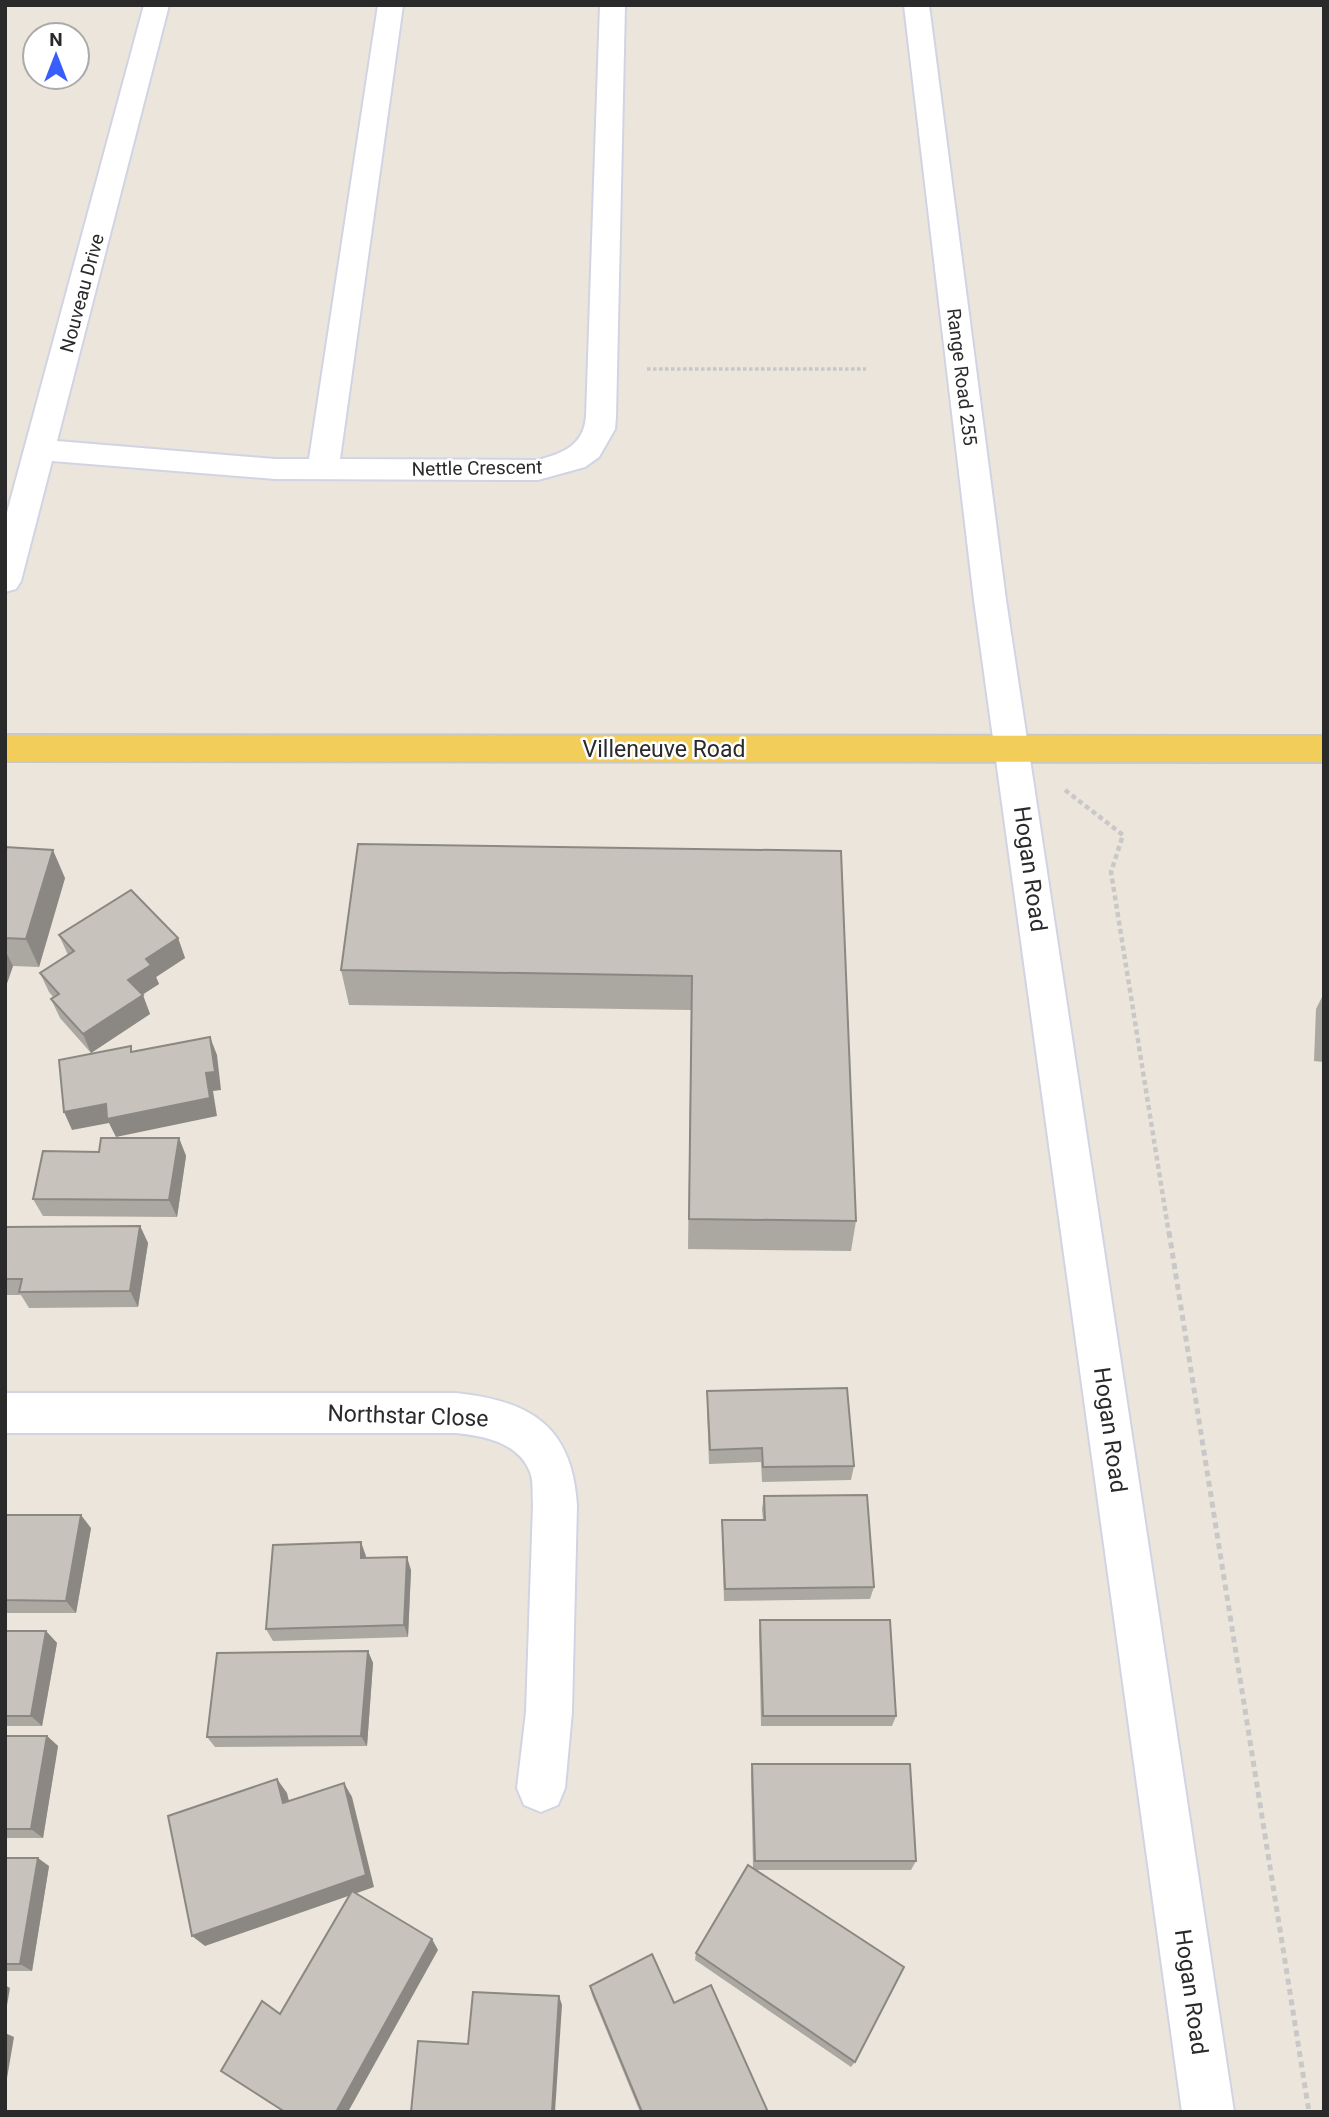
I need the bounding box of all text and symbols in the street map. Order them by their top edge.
north arrow [21,21,91,91]
text: N [49,28,63,51]
street label: Nouveau Drive [55,231,109,355]
street label: Range Road 255 [942,307,982,447]
street label: Nettle Crescent [411,455,543,481]
street label: Villeneuve Road [583,736,745,763]
street label: Hogan Road [1008,805,1052,933]
street label: Hogan Road [1088,1366,1132,1494]
street label: Northstar Close [327,1400,489,1432]
street label: Hogan Road [1169,1928,1213,2056]

